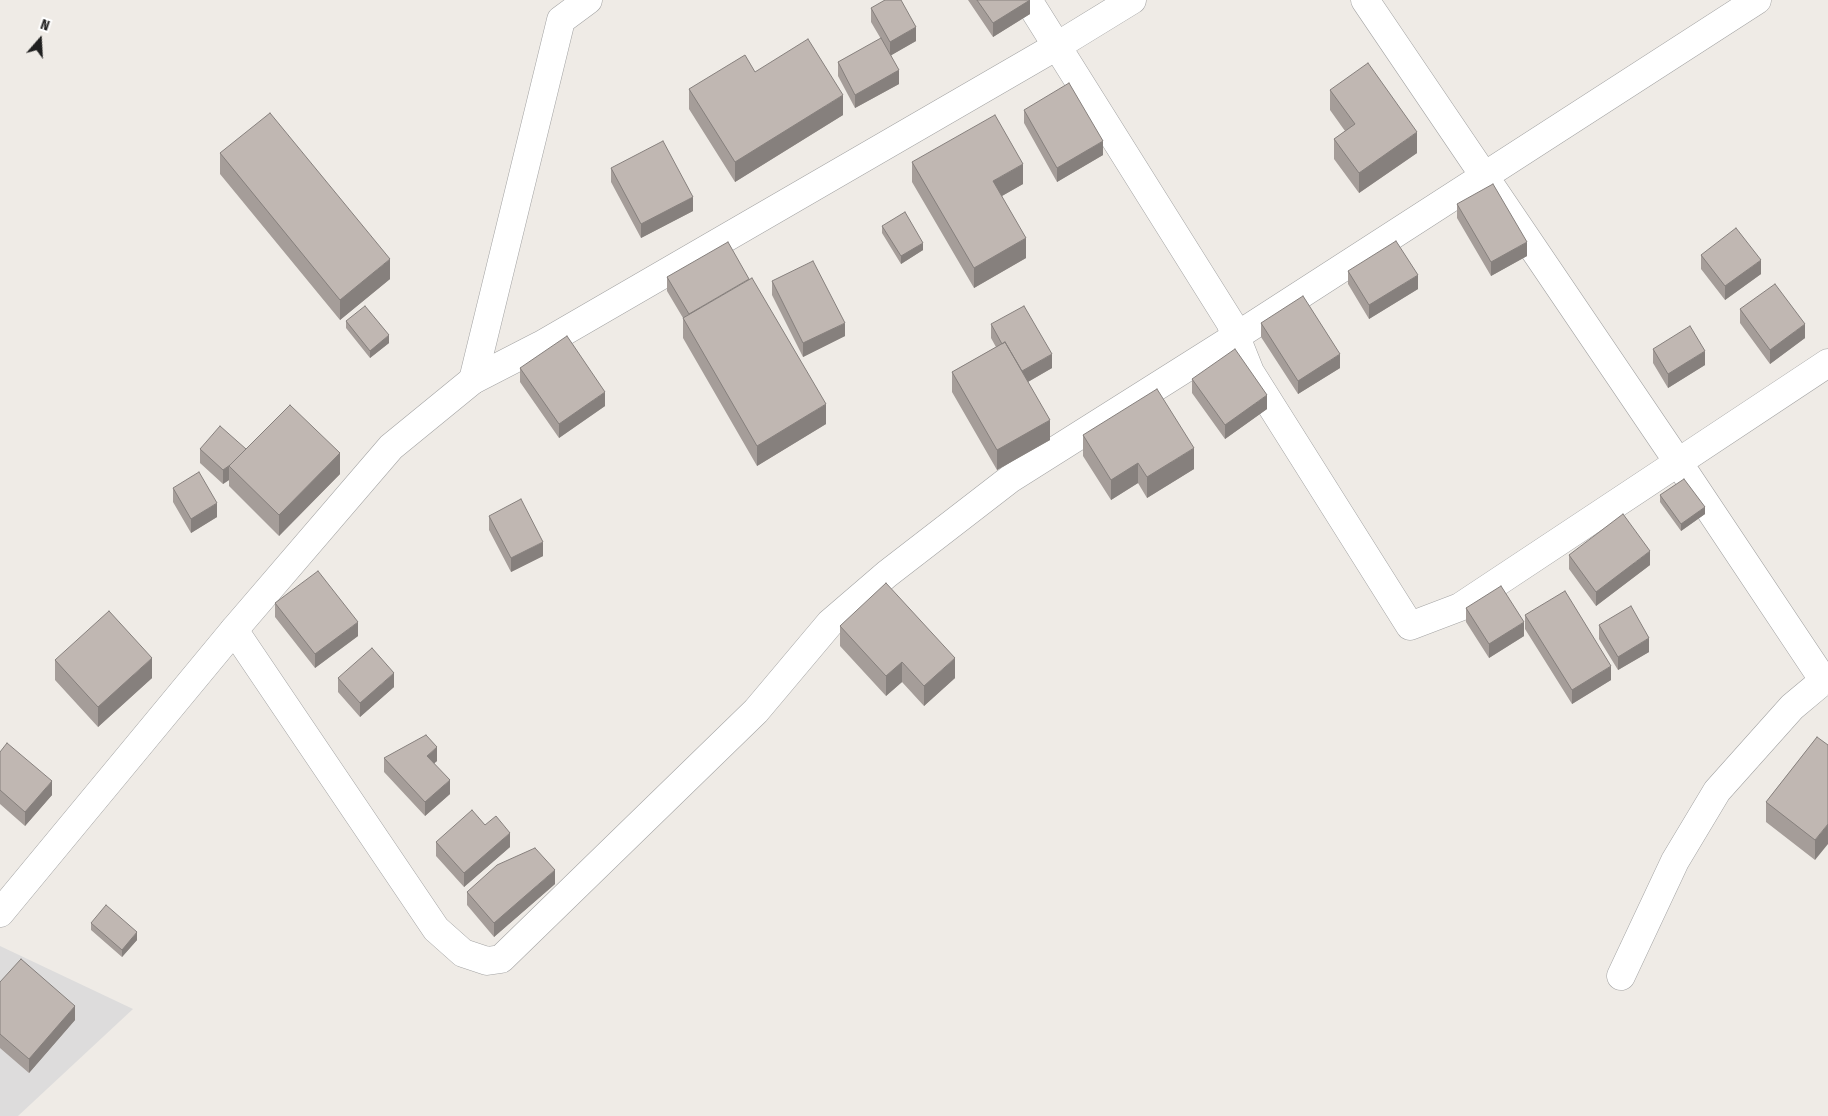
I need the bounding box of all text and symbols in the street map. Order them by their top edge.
north arrow [15,15,65,65]
text: N [38,16,52,35]

